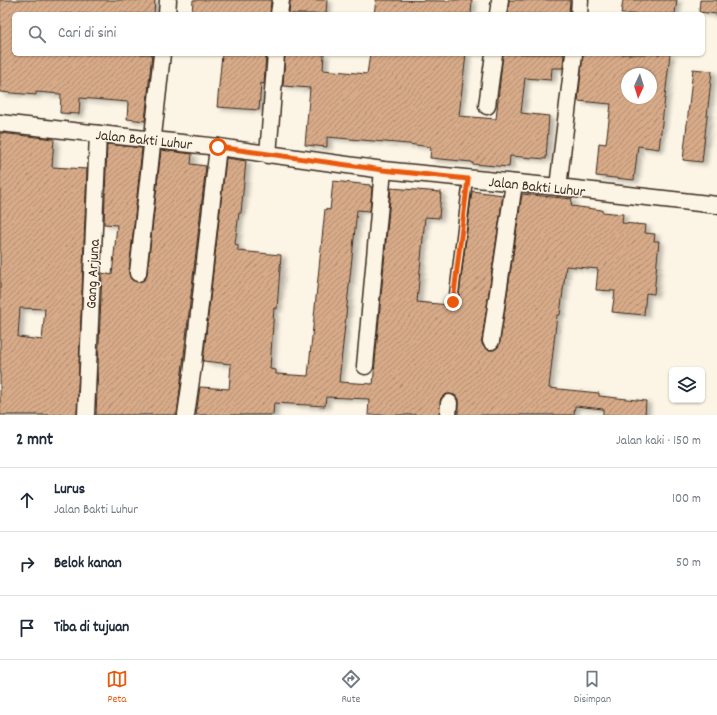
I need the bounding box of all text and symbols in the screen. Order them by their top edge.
search box [12,12,705,56]
icon: search [26,23,48,45]
text: Cari di sini [58,23,116,45]
north arrow [621,68,657,104]
street label: Jalan Bakti Luhur [94,125,194,157]
route start [209,138,227,156]
street label: Jalan Bakti Luhur [487,172,587,204]
street label: Gang Arjuna [81,238,107,309]
route end [444,293,462,311]
map controls [669,367,705,403]
button: layers [669,367,705,403]
text: 2 mnt [16,429,53,453]
text: Jalan kaki · 150 m [616,432,701,451]
text: Lurus [54,479,85,501]
icon: ahead [16,489,38,511]
text: 100 m [672,490,701,509]
text: Jalan Bakti Luhur [54,501,138,520]
icon: right [16,553,38,575]
text: Belok kanan [54,553,122,575]
text: 50 m [676,554,701,573]
icon: arrive [16,617,38,639]
text: Tiba di tujuan [54,617,129,639]
tab: Peta [106,668,128,708]
tab: Rute [340,668,362,708]
tab: Disimpan [574,668,611,708]

